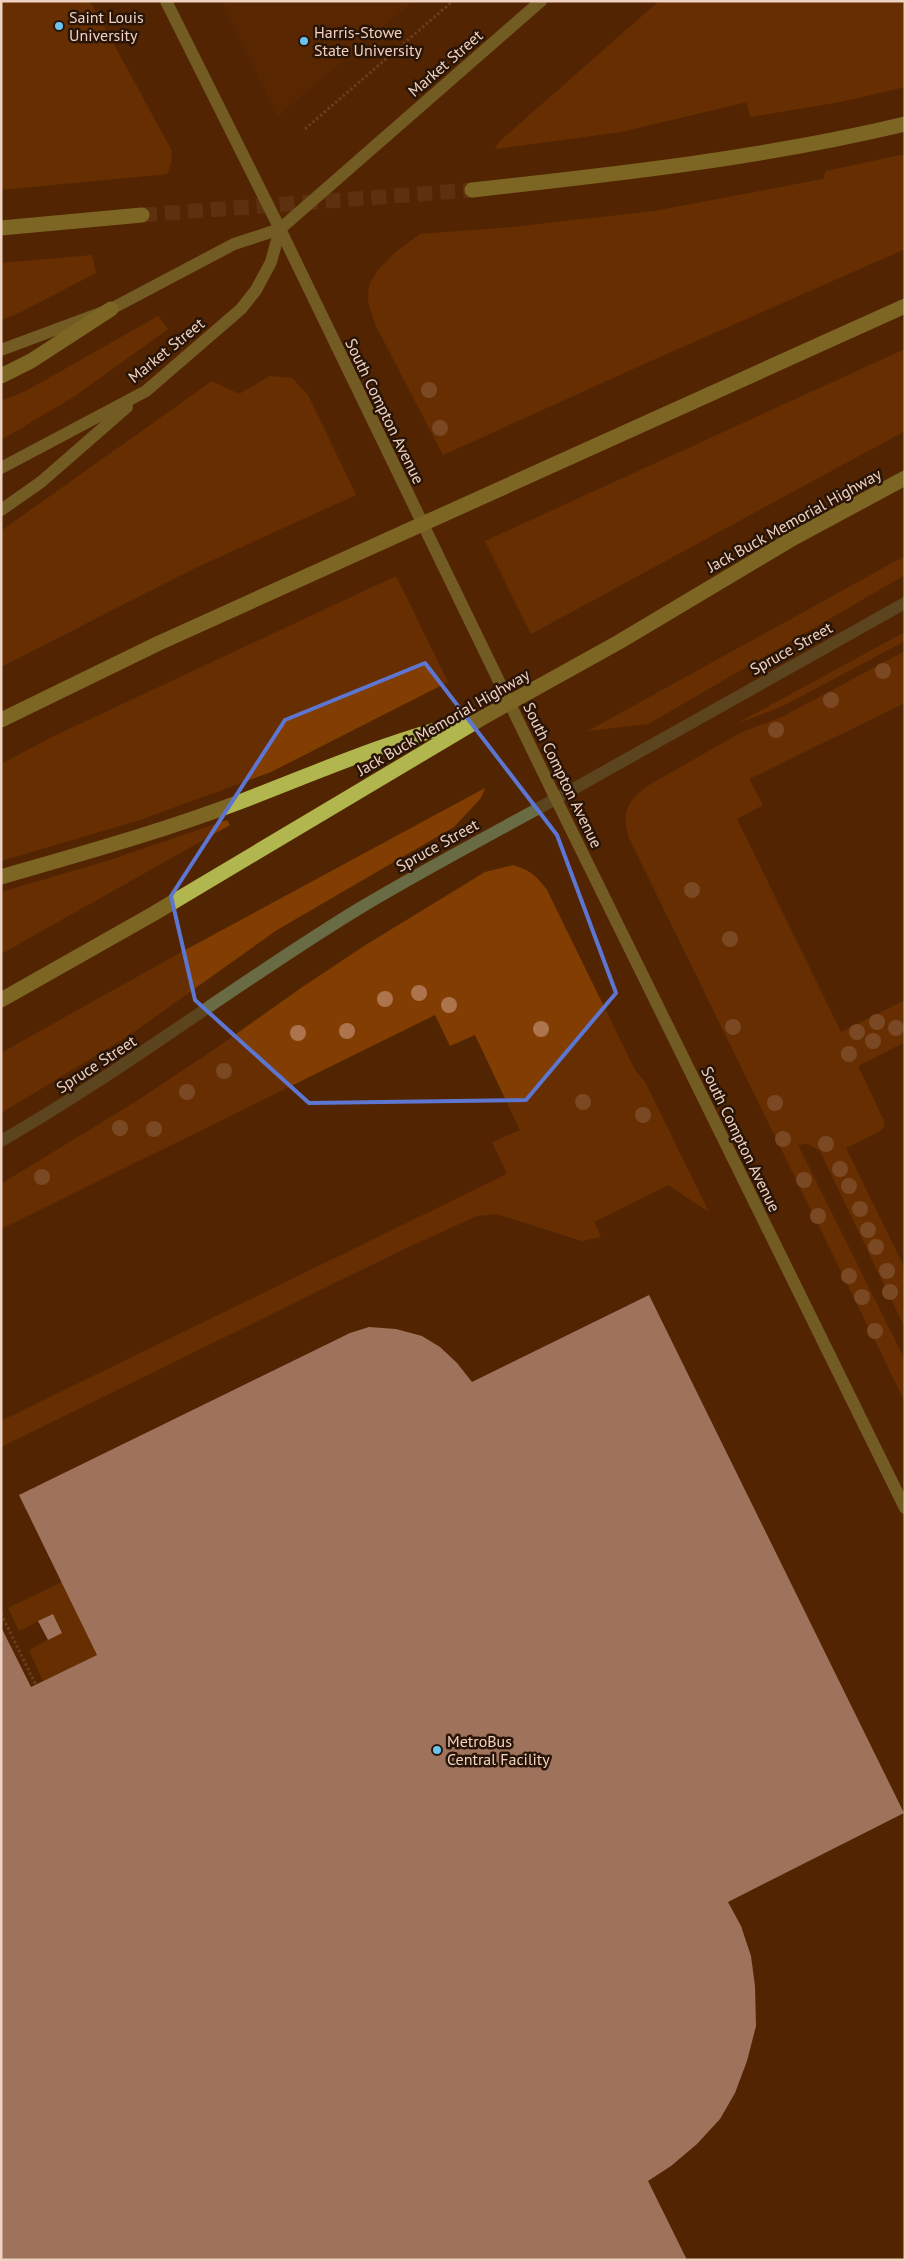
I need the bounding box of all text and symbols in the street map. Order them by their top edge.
place label: Saint Louis University [69,7,144,45]
marker: Saint Louis University [53,20,65,32]
place label: Harris-Stowe State University [314,22,423,60]
street label: Market Street [404,25,487,101]
marker: Harris-Stowe State University [298,35,310,47]
street label: Market Street [124,313,209,387]
street label: South Compton Avenue [341,335,429,487]
street label: Jack Buck Memorial Highway [702,463,885,577]
street label: Spruce Street [746,617,836,679]
street label: Jack Buck Memorial Highway [352,664,534,780]
street label: South Compton Avenue [519,699,607,851]
street label: Spruce Street [392,814,482,876]
street label: Spruce Street [52,1030,140,1097]
street label: South Compton Avenue [697,1063,785,1215]
place label: MetroBus Central Facility [447,1731,550,1769]
marker: MetroBus Central Facility [431,1744,443,1756]

